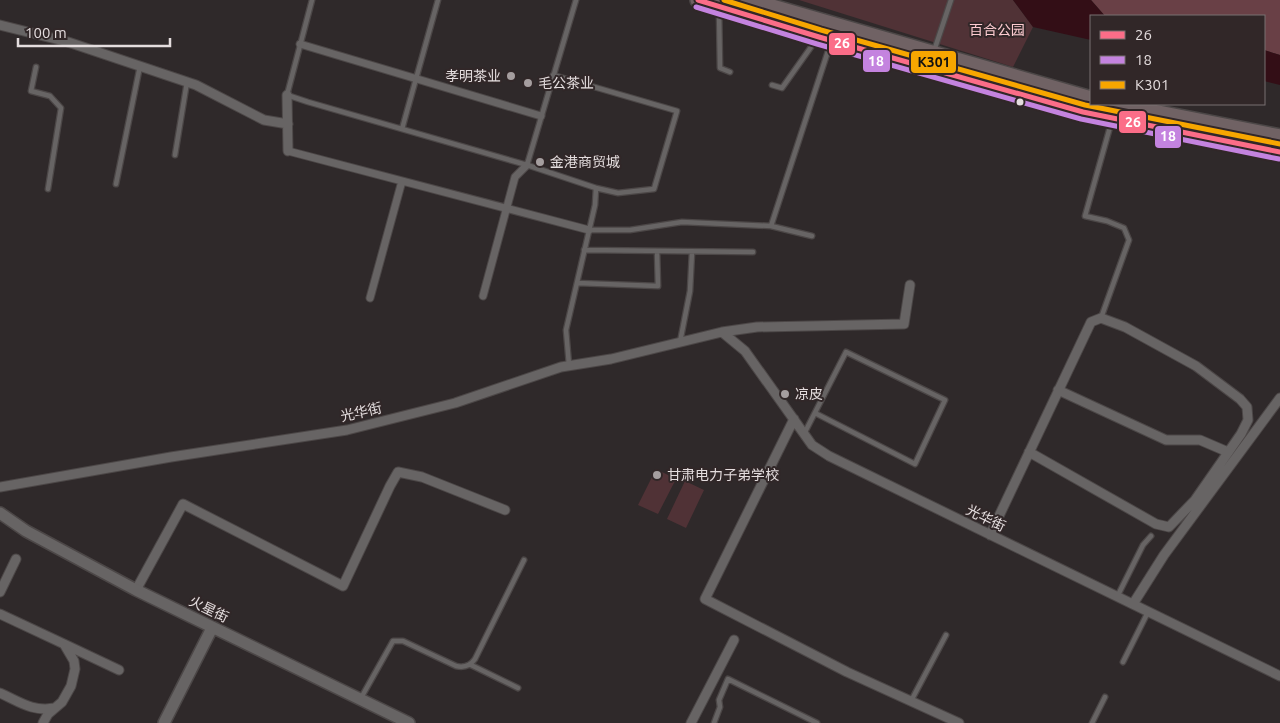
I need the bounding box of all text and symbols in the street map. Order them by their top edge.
scale bar [18,15,170,47]
legend [1090,15,1265,105]
park label: 百合公园 [969,22,1025,38]
text: 100 m [25,24,67,41]
text: 26 [1135,26,1152,43]
line badge: 26 [828,32,856,56]
text: 26 [834,35,850,51]
line badge: 18 [862,49,891,73]
line badge: K301 [910,50,957,74]
text: 18 [1135,51,1152,68]
text: 18 [868,53,884,69]
text: K301 [918,54,951,70]
place label: 孝明茶业 [445,68,501,84]
marker: 孝明茶业 [505,70,517,82]
place label: 毛公茶业 [538,75,594,91]
text: K301 [1135,76,1170,93]
marker: 毛公茶业 [522,77,534,89]
unlabelled marker [1015,97,1025,107]
line badge: 26 [1118,110,1147,134]
text: 26 [1125,114,1141,130]
line badge: 18 [1154,125,1182,149]
text: 18 [1160,128,1176,144]
place label: 金港商贸城 [550,154,620,170]
marker: 金港商贸城 [534,156,546,168]
place label: 凉皮 [795,386,823,402]
marker: 凉皮 [779,388,791,400]
street label: 光华街 [339,399,383,425]
place label: 甘肃电力子弟学校 [667,467,779,483]
marker: 甘肃电力子弟学校 [651,469,663,481]
street label: 光华街 [964,502,1008,534]
street label: 火星街 [187,593,231,625]

